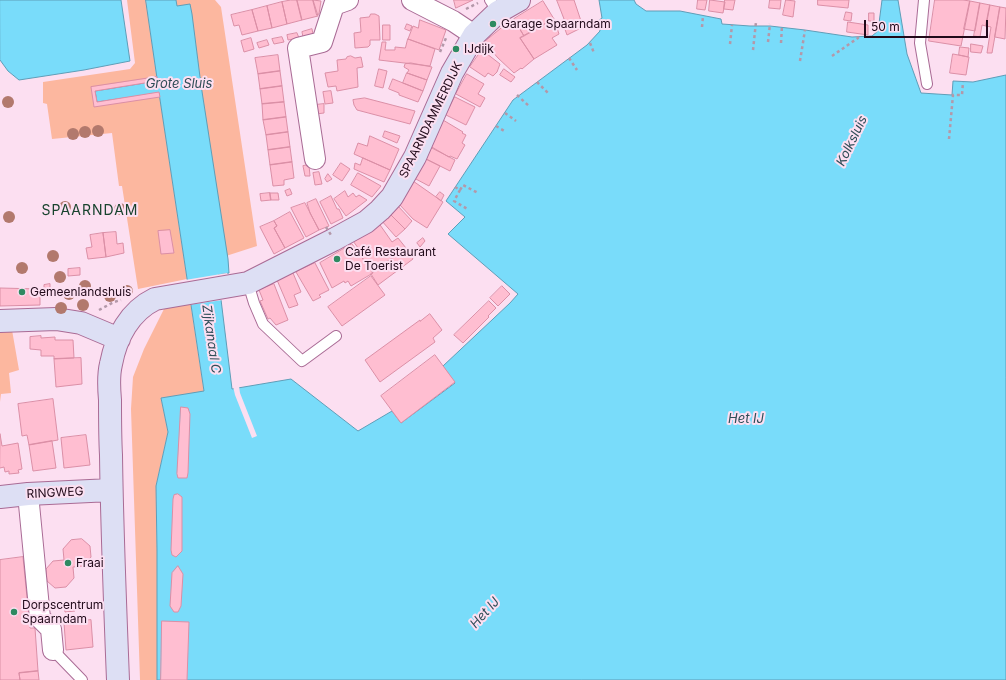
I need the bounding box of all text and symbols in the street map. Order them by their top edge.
scale bar [866,12,990,38]
place label: Garage Spaarndam [501,17,611,31]
marker: Garage Spaarndam [488,19,498,29]
text: 50 m [871,19,900,34]
place label: IJdijk [464,42,494,56]
marker: IJdijk [451,44,461,54]
street label: SPAARNDAMMERDIJK [396,59,466,181]
water label: Grote Sluis [146,76,212,92]
water label: Kolksluis [833,113,871,169]
district label: SPAARNDAM [42,203,138,219]
place label: Café Restaurant De Toerist [345,245,436,273]
marker: Café Restaurant De Toerist [332,254,342,264]
place label: Gemeenlandshuis [30,285,131,299]
marker: Gemeenlandshuis [17,287,27,297]
water label: Zijkanaal C [198,304,224,374]
water label: Het IJ [728,411,764,427]
street label: RINGWEG [26,484,84,502]
place label: Fraai [76,556,104,570]
marker: Fraai [63,558,73,568]
water label: Het IJ [467,594,503,632]
place label: Dorpscentrum Spaarndam [22,598,103,626]
marker: Dorpscentrum Spaarndam [9,607,19,617]

